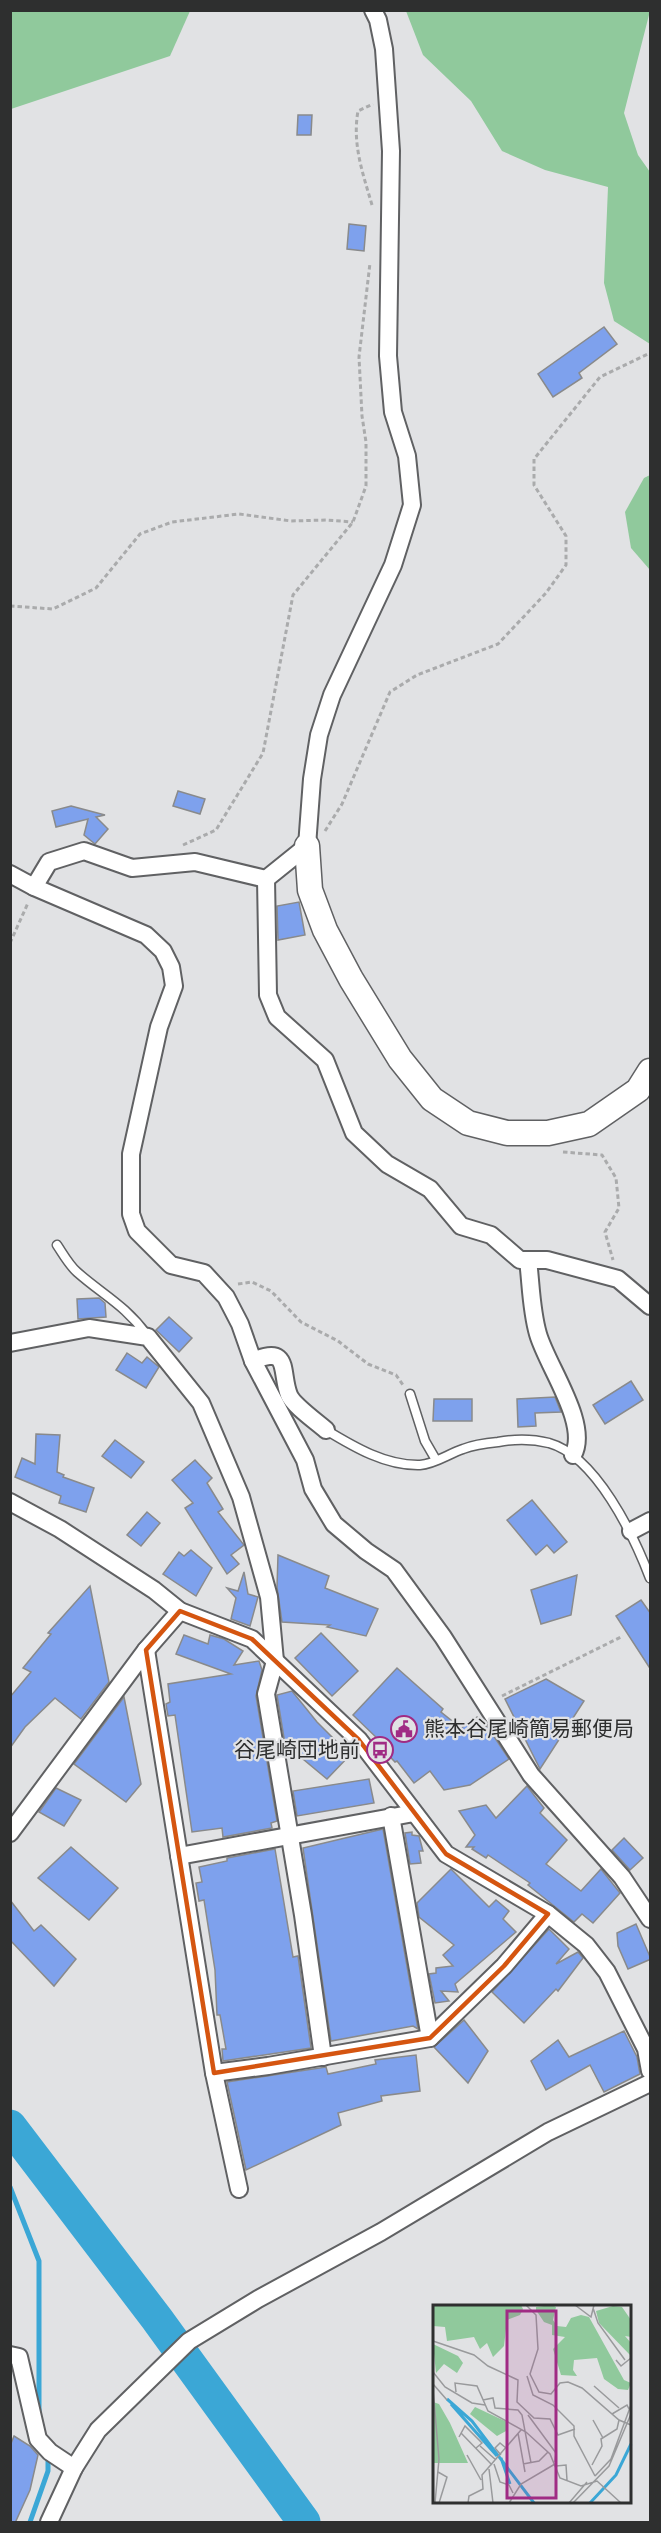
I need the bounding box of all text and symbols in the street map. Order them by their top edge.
public building icon: 熊本谷尾崎簡易郵便局 [389,1714,419,1744]
place label: 熊本谷尾崎簡易郵便局 [424,1715,634,1740]
bus stop icon: 谷尾崎団地前 [365,1735,395,1765]
place label: 谷尾崎団地前 [234,1736,360,1761]
inset map [433,2305,631,2503]

